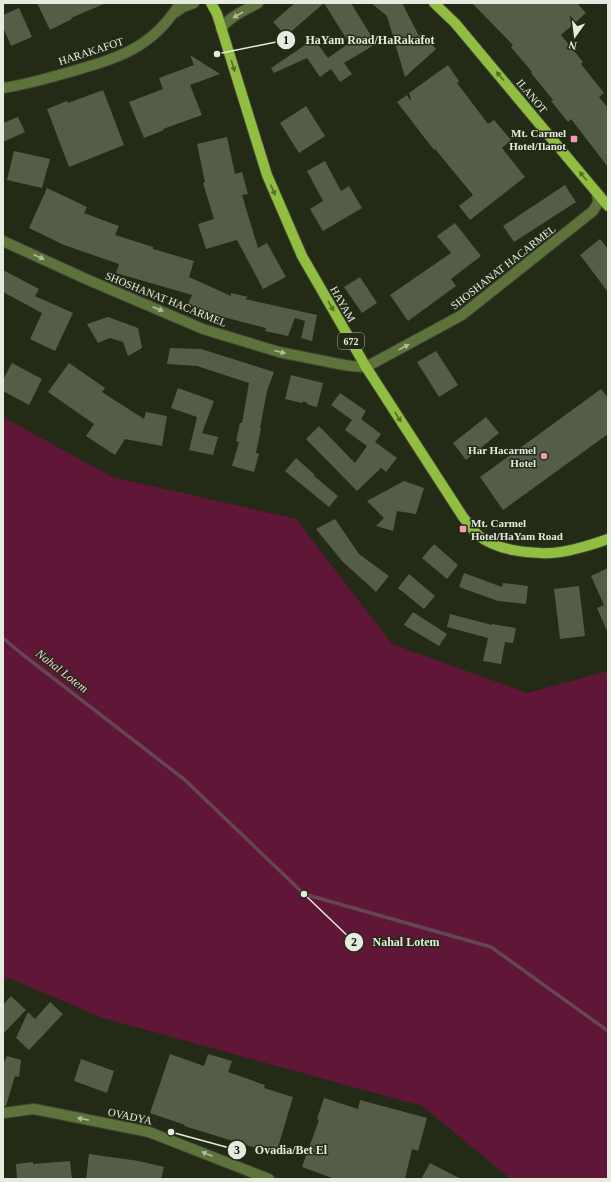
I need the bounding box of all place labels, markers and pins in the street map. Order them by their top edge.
callout: HaYam Road/HaRakafot [276,28,443,52]
place label: Mt. Carmel Hotel/Ilanot [509,127,566,152]
marker: Mt. Carmel Hotel/Ilanot [569,134,579,144]
place label: Har Hacarmel Hotel [468,444,536,469]
marker: Har Hacarmel Hotel [539,451,549,461]
place label: Mt. Carmel Hotel/HaYam Road [471,517,563,542]
marker: Mt. Carmel Hotel/HaYam Road [458,524,468,534]
callout: Nahal Lotem [344,930,448,954]
callout: Ovadia/Bet El [227,1138,336,1162]

